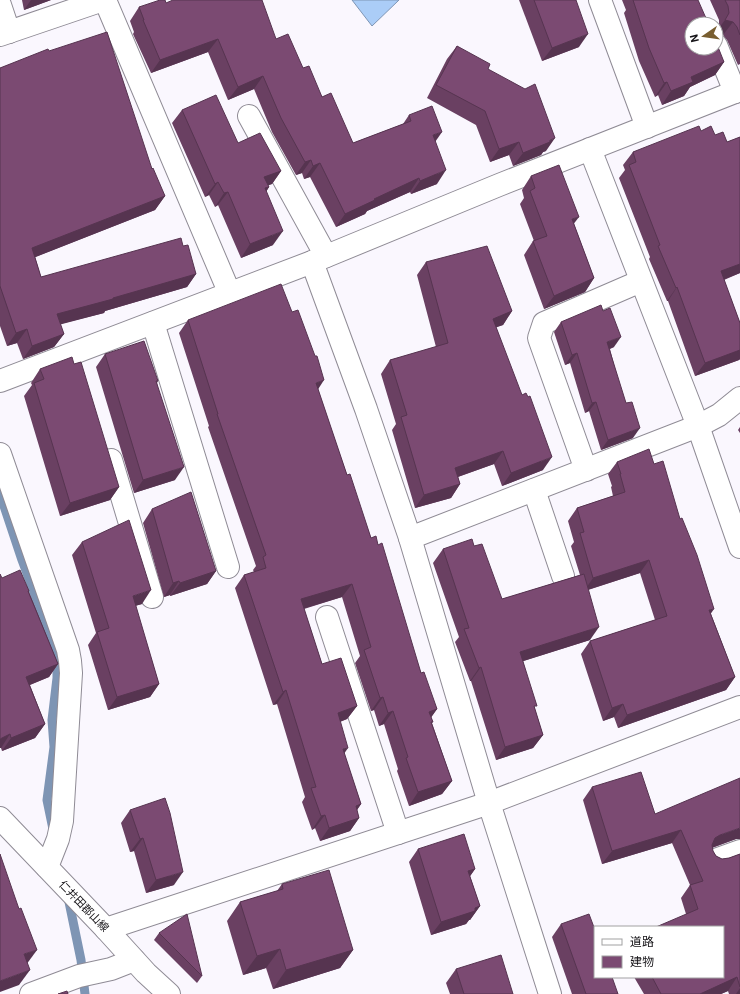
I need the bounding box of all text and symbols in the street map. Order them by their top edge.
north arrow [684,16,724,56]
text: N [687,33,702,43]
street label: 仁井田郡山線 [56,878,111,935]
legend [594,926,724,978]
text: 道路 [630,935,654,949]
text: 建物 [630,955,654,969]

